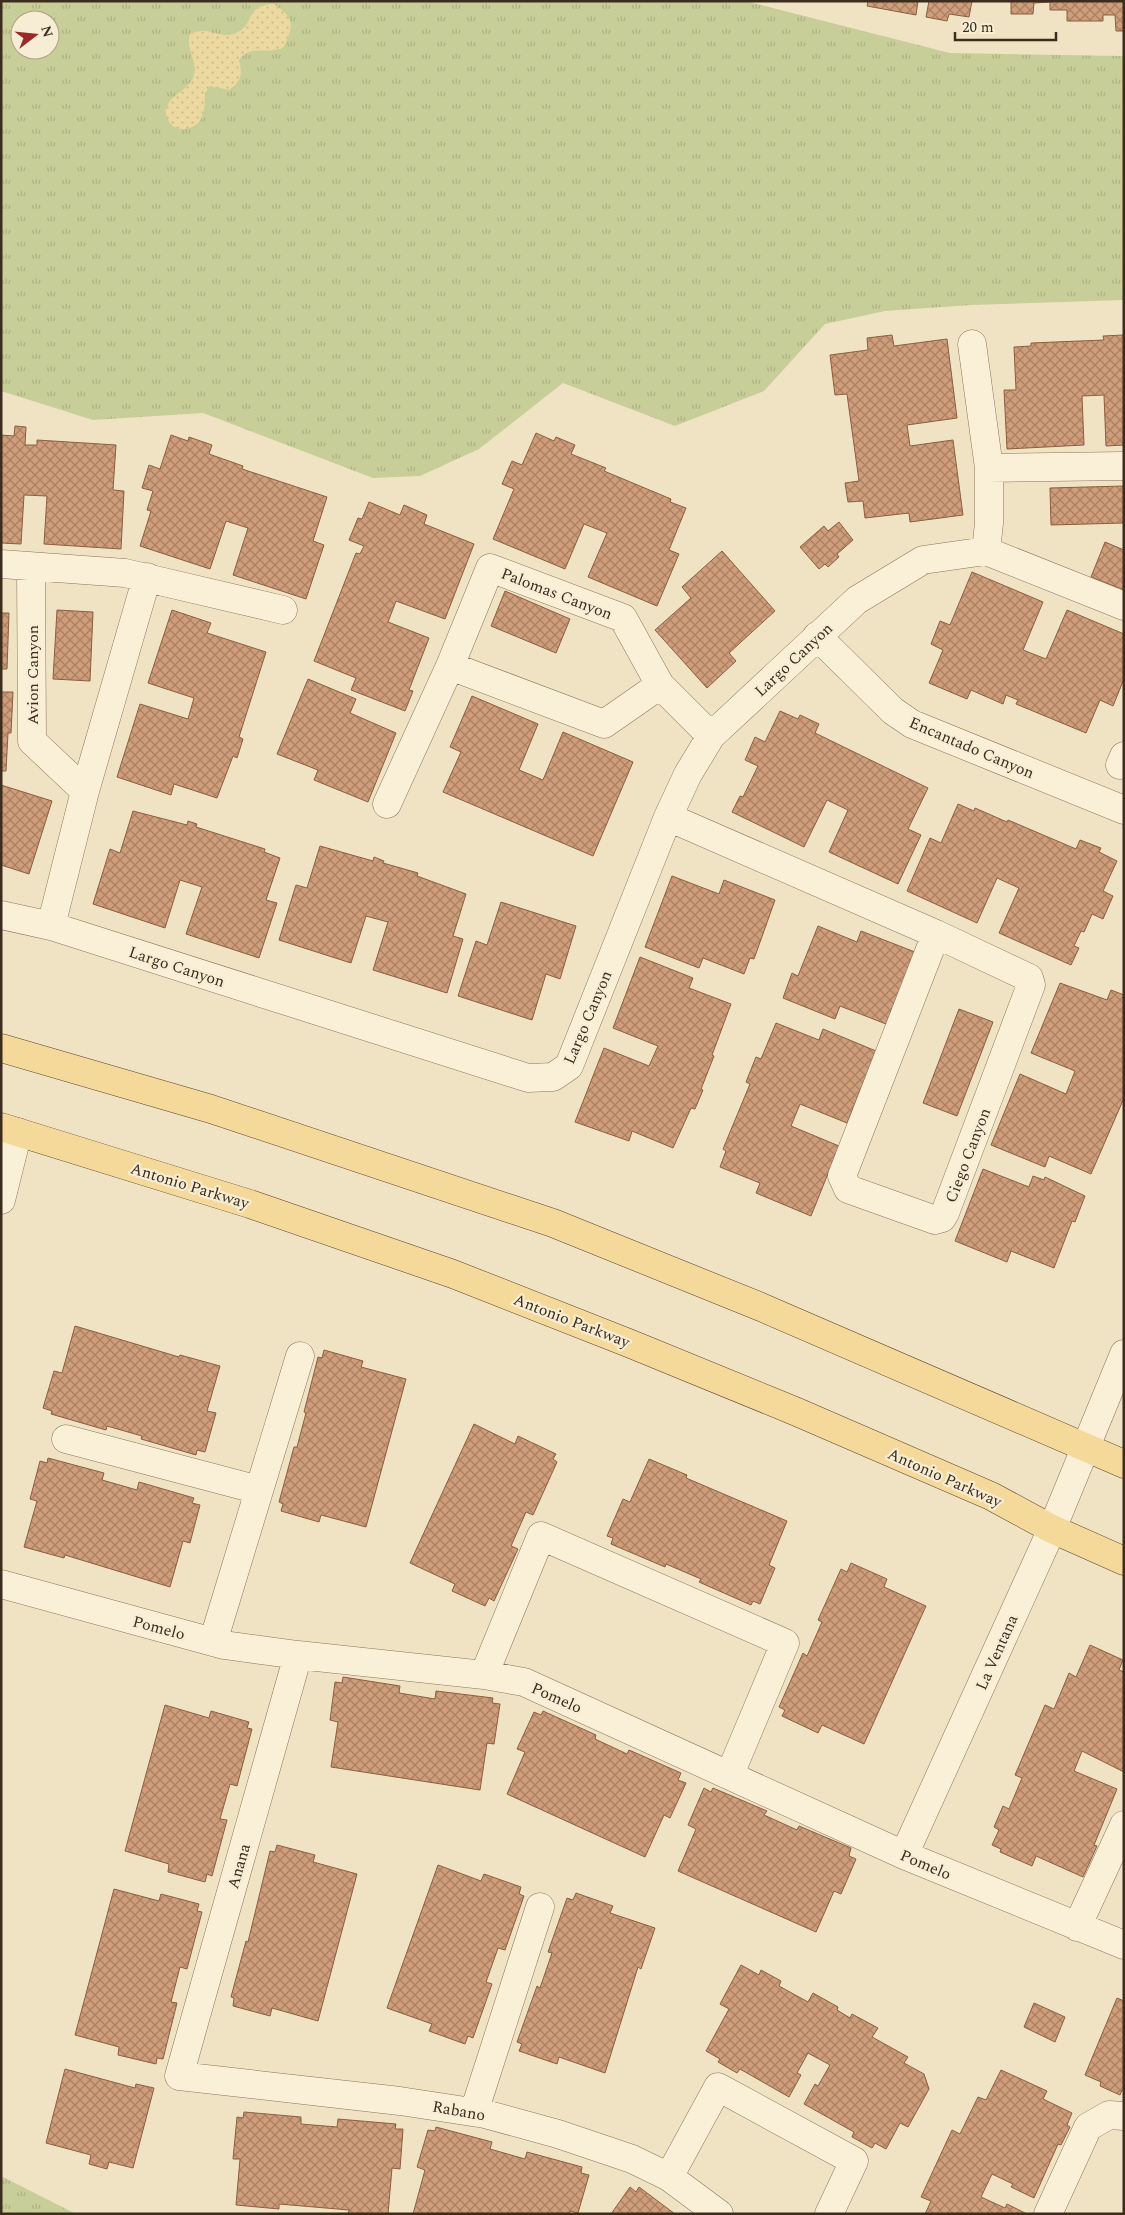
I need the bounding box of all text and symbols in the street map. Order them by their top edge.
north arrow [10,10,60,60]
scale bar [955,10,1056,42]
text: 20 m [962,16,994,39]
text: N [35,23,59,40]
street label: Palomas Canyon [497,562,616,626]
street label: Largo Canyon [749,617,838,703]
street label: Avion Canyon [21,625,45,725]
street label: Encantado Canyon [905,711,1038,785]
street label: Largo Canyon [126,940,228,994]
street label: Largo Canyon [557,967,618,1068]
street label: Ciego Canyon [939,1104,997,1206]
street label: Antonio Parkway [127,1157,253,1216]
street label: Antonio Parkway [510,1288,635,1355]
street label: Antonio Parkway [884,1442,1007,1514]
street label: Pomelo [130,1609,188,1646]
street label: La Ventana [970,1611,1024,1694]
street label: Pomelo [527,1676,586,1720]
street label: Anana [221,1841,257,1892]
street label: Pomelo [896,1843,955,1886]
street label: Rabano [430,2095,487,2127]

